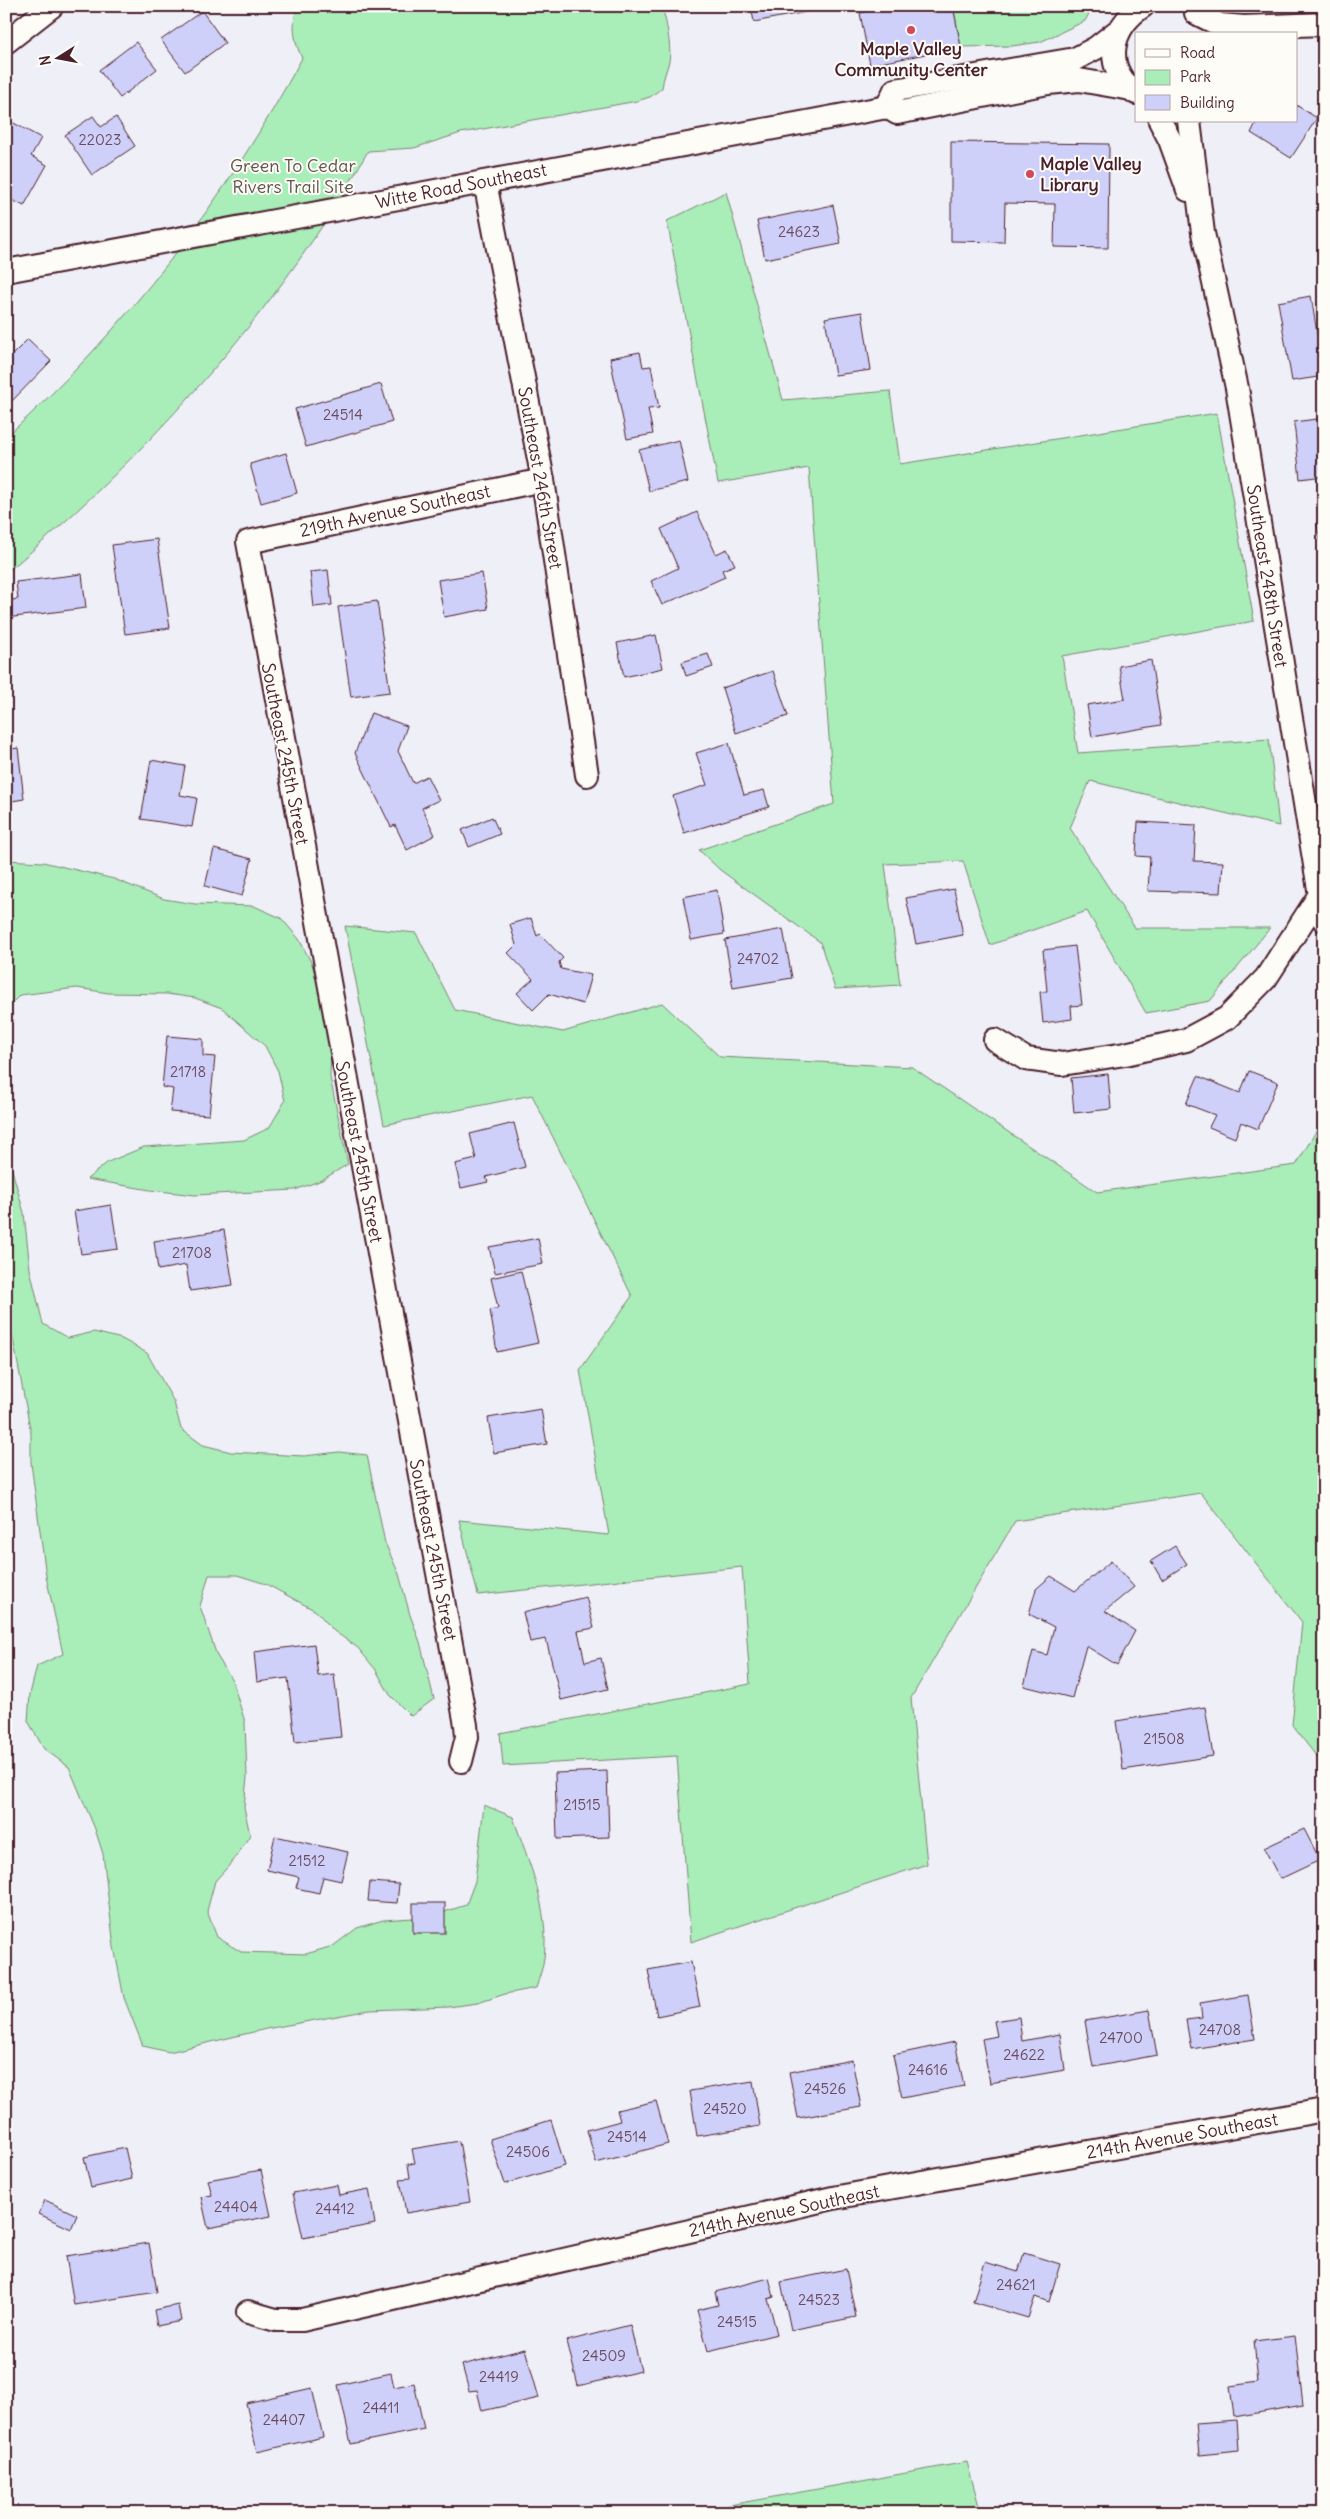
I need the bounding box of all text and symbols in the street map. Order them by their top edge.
marker: Maple Valley Community Center [905,24,917,36]
north arrow [32,32,82,82]
legend [1135,32,1298,122]
place label: Maple Valley Community Center [834,37,988,81]
text: Road [1180,43,1215,62]
text: N [35,54,55,67]
text: Park [1180,67,1211,86]
text: Building [1180,93,1235,112]
house number: 22023 [78,130,122,149]
place label: Maple Valley Library [1040,152,1142,196]
park label: Green To Cedar Rivers Trail Site [230,154,357,198]
street label: Witte Road Southeast [373,158,549,213]
marker: Maple Valley Library [1024,168,1036,180]
house number: 24623 [778,222,820,241]
street label: Southeast 246th Street [513,385,568,571]
house number: 24514 [323,405,363,424]
street label: 219th Avenue Southeast [298,479,492,542]
street label: Southeast 248th Street [1242,483,1293,669]
street label: Southeast 245th Street [257,661,314,847]
house number: 24702 [737,949,779,968]
street label: Southeast 245th Street [331,1059,388,1245]
house number: 21718 [170,1062,206,1081]
house number: 21708 [172,1243,212,1262]
street label: Southeast 245th Street [405,1457,462,1643]
house number: 21508 [1143,1729,1185,1748]
house number: 21515 [563,1795,601,1814]
house number: 21512 [289,1851,325,1870]
house number: 24708 [1199,2020,1241,2039]
house number: 24700 [1099,2028,1143,2047]
house number: 24622 [1003,2045,1045,2064]
house number: 24616 [908,2060,948,2079]
house number: 24526 [804,2079,846,2098]
house number: 24520 [703,2099,747,2118]
street label: 214th Avenue Southeast [1084,2107,1279,2164]
house number: 24514 [607,2127,647,2146]
house number: 24506 [506,2142,550,2161]
street label: 214th Avenue Southeast [687,2179,881,2242]
house number: 24404 [214,2197,258,2216]
house number: 24412 [315,2199,355,2218]
house number: 24621 [996,2275,1036,2294]
house number: 24523 [798,2290,840,2309]
house number: 24515 [717,2312,757,2331]
house number: 24509 [582,2346,626,2365]
house number: 24419 [479,2367,519,2386]
house number: 24411 [362,2398,400,2417]
house number: 24407 [263,2410,305,2429]

